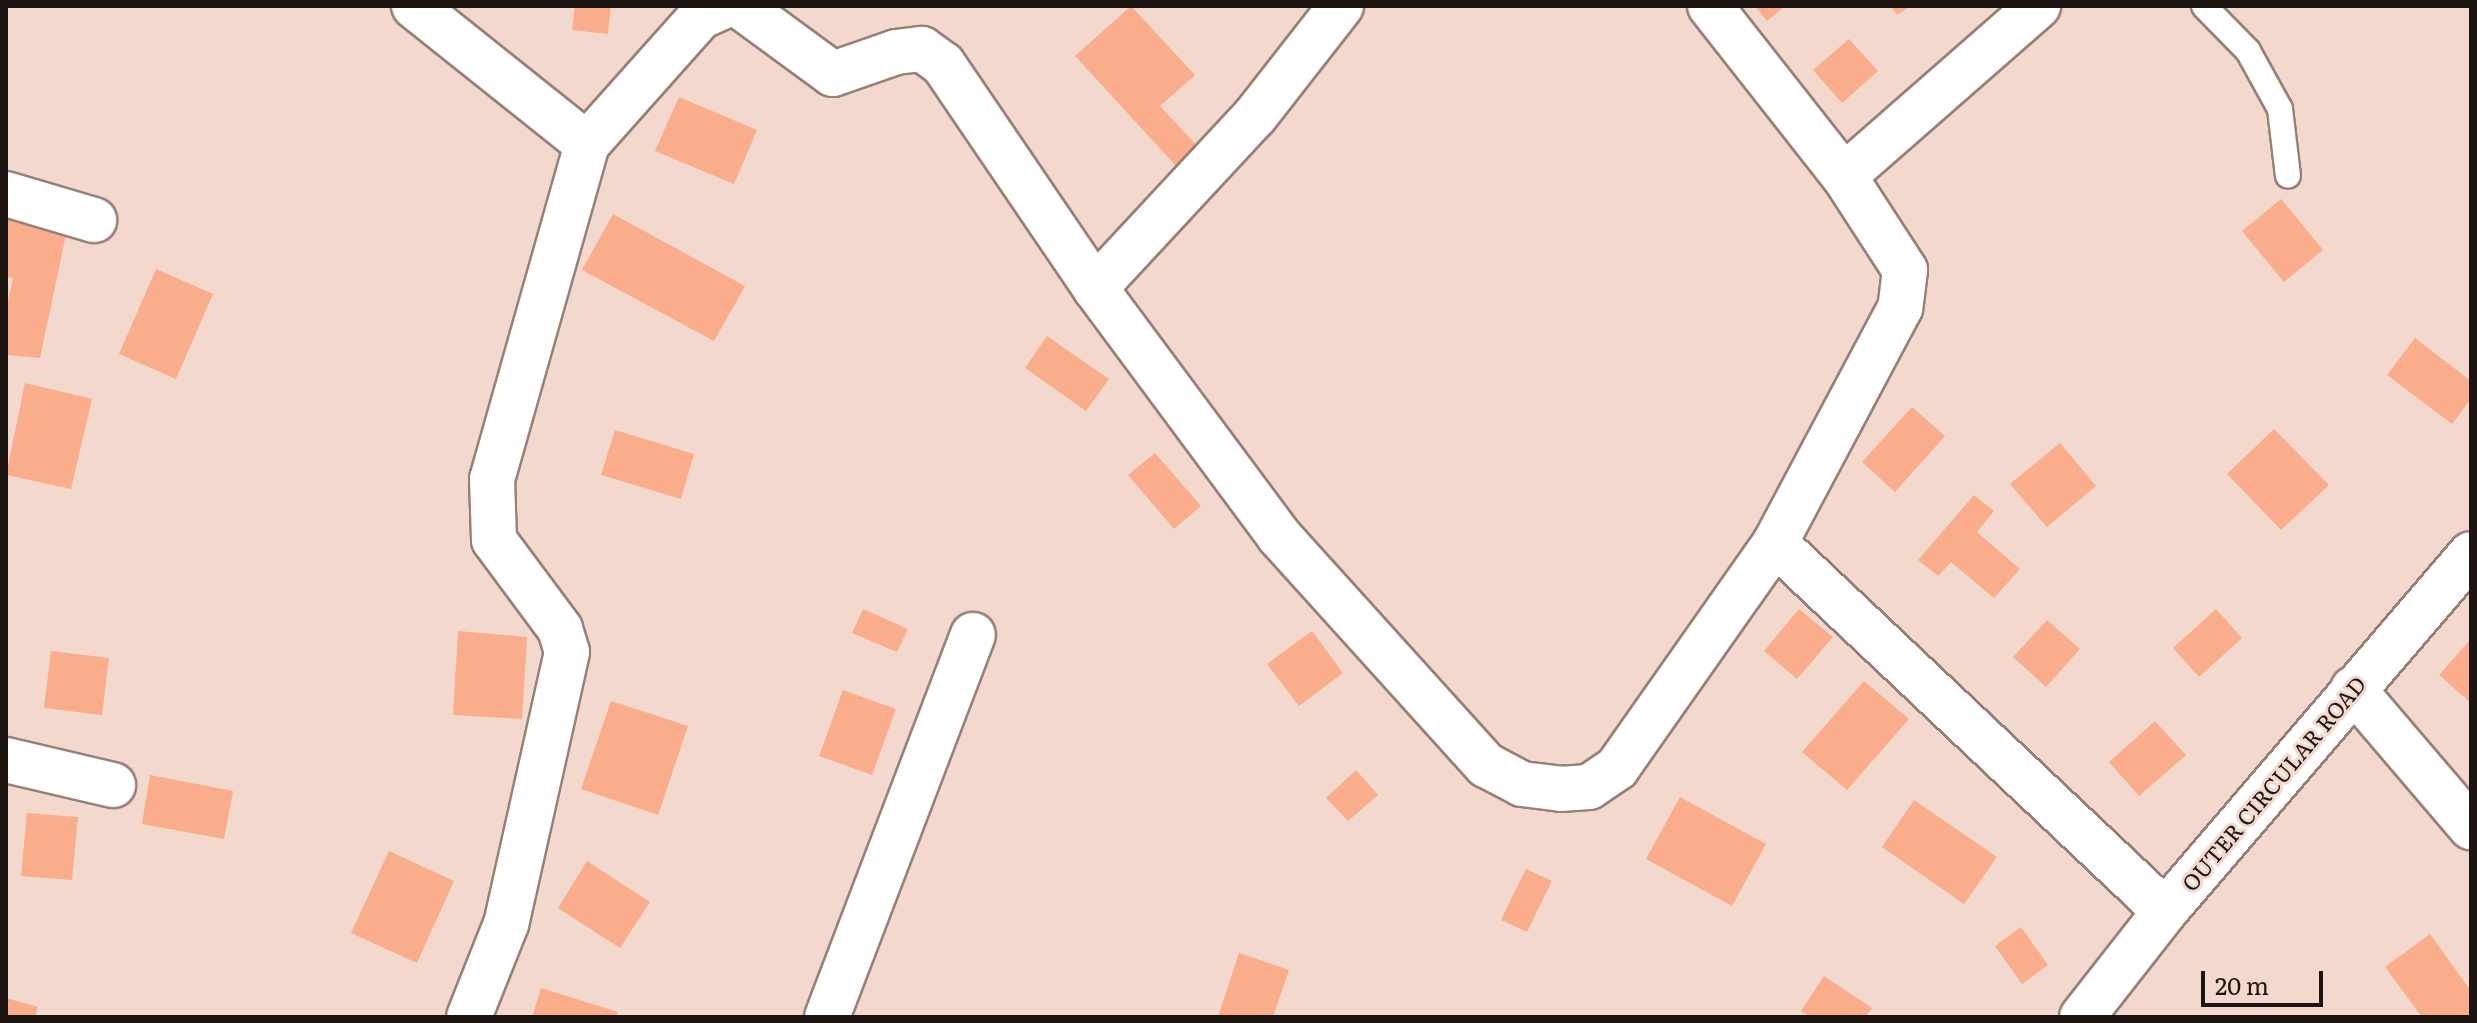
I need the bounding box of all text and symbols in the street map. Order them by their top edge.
street label: OUTER CIRCULAR ROAD [2175,670,2371,896]
scale bar [2205,955,2327,1005]
text: 20 m [2215,967,2269,1002]

